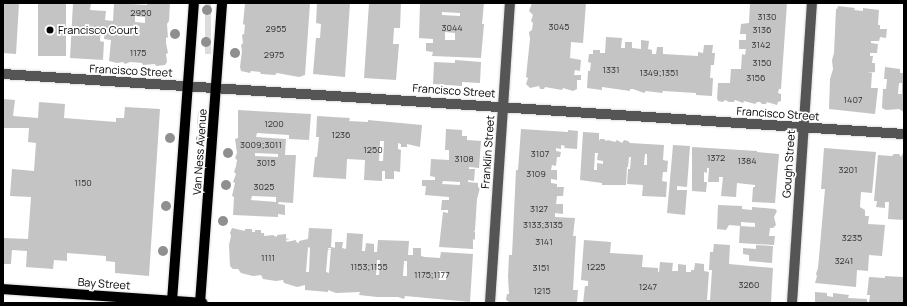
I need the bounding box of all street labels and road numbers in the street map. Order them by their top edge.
street label: Francisco Street [89,62,173,80]
street label: Francisco Street [412,82,496,100]
street label: Francisco Street [736,105,820,123]
street label: Van Ness Avenue [190,108,210,196]
street label: Franklin Street [479,115,497,189]
street label: Gough Street [780,129,798,199]
street label: Bay Street [77,276,131,292]

